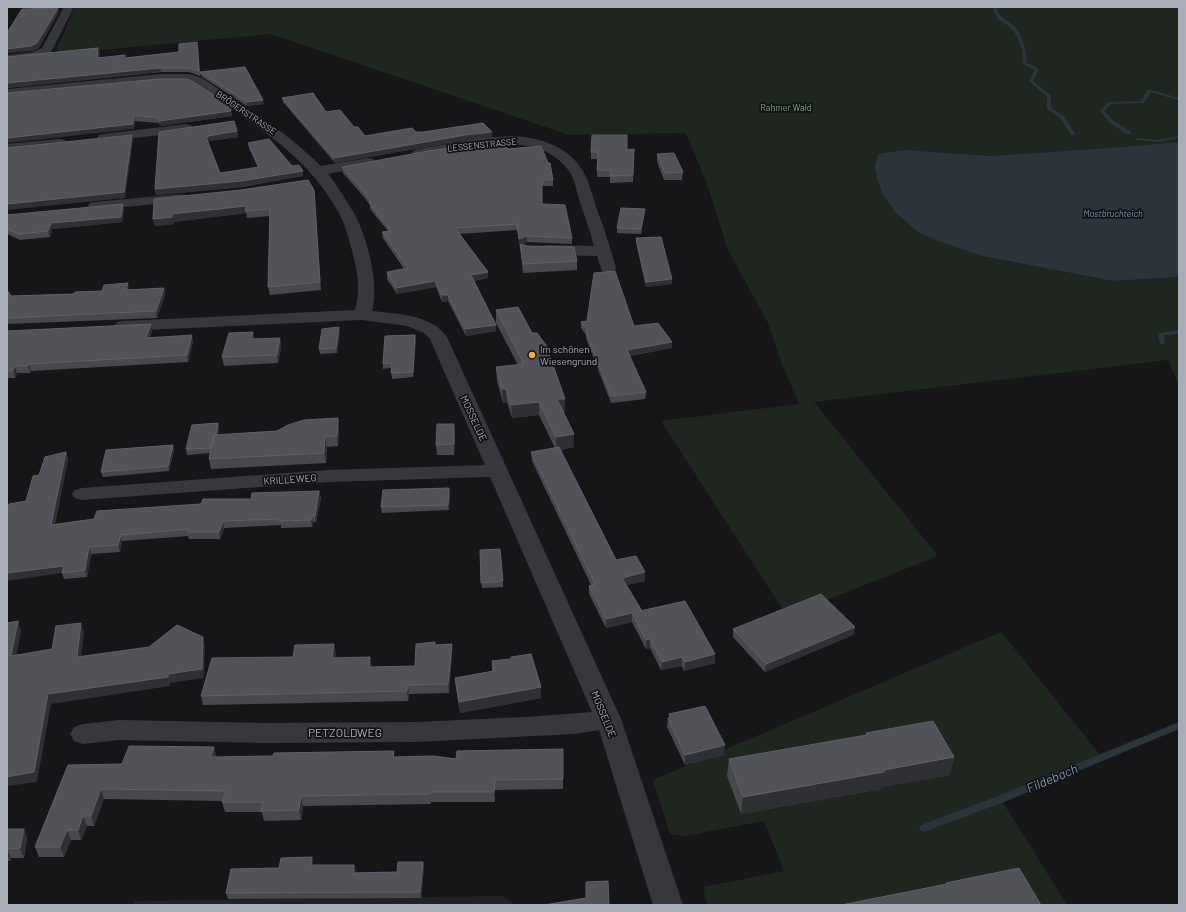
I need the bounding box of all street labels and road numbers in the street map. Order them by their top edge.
street label: BRÖGERSTRASSE [214,88,279,137]
street label: LESSENSTRASSE [447,135,517,154]
street label: MOSSELDE [458,393,490,443]
street label: KRILLEWEG [263,471,317,487]
street label: MOSSELDE [589,689,619,739]
street label: PETZOLDWEG [308,725,382,739]

